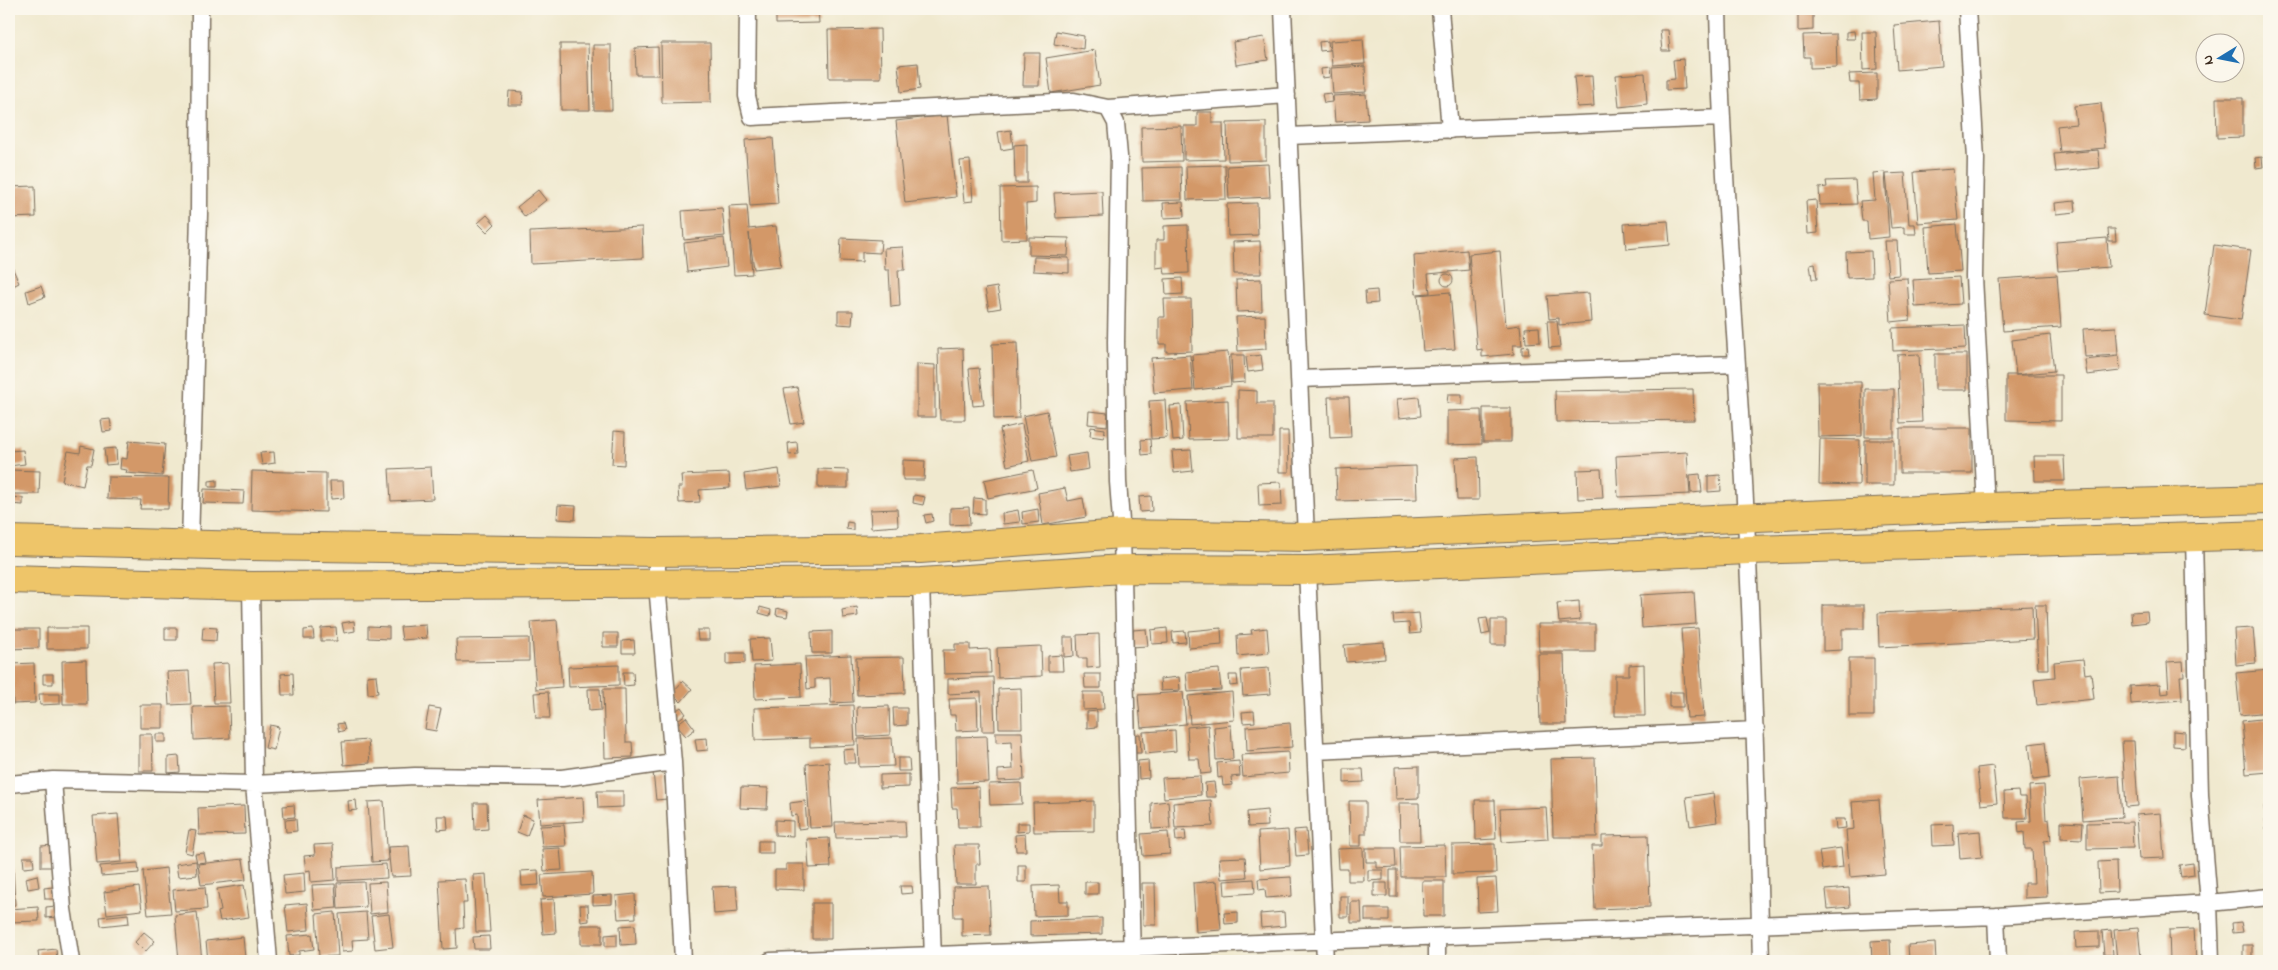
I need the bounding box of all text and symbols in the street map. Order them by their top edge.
north arrow [2196,32,2246,82]
text: N [2198,54,2220,66]

